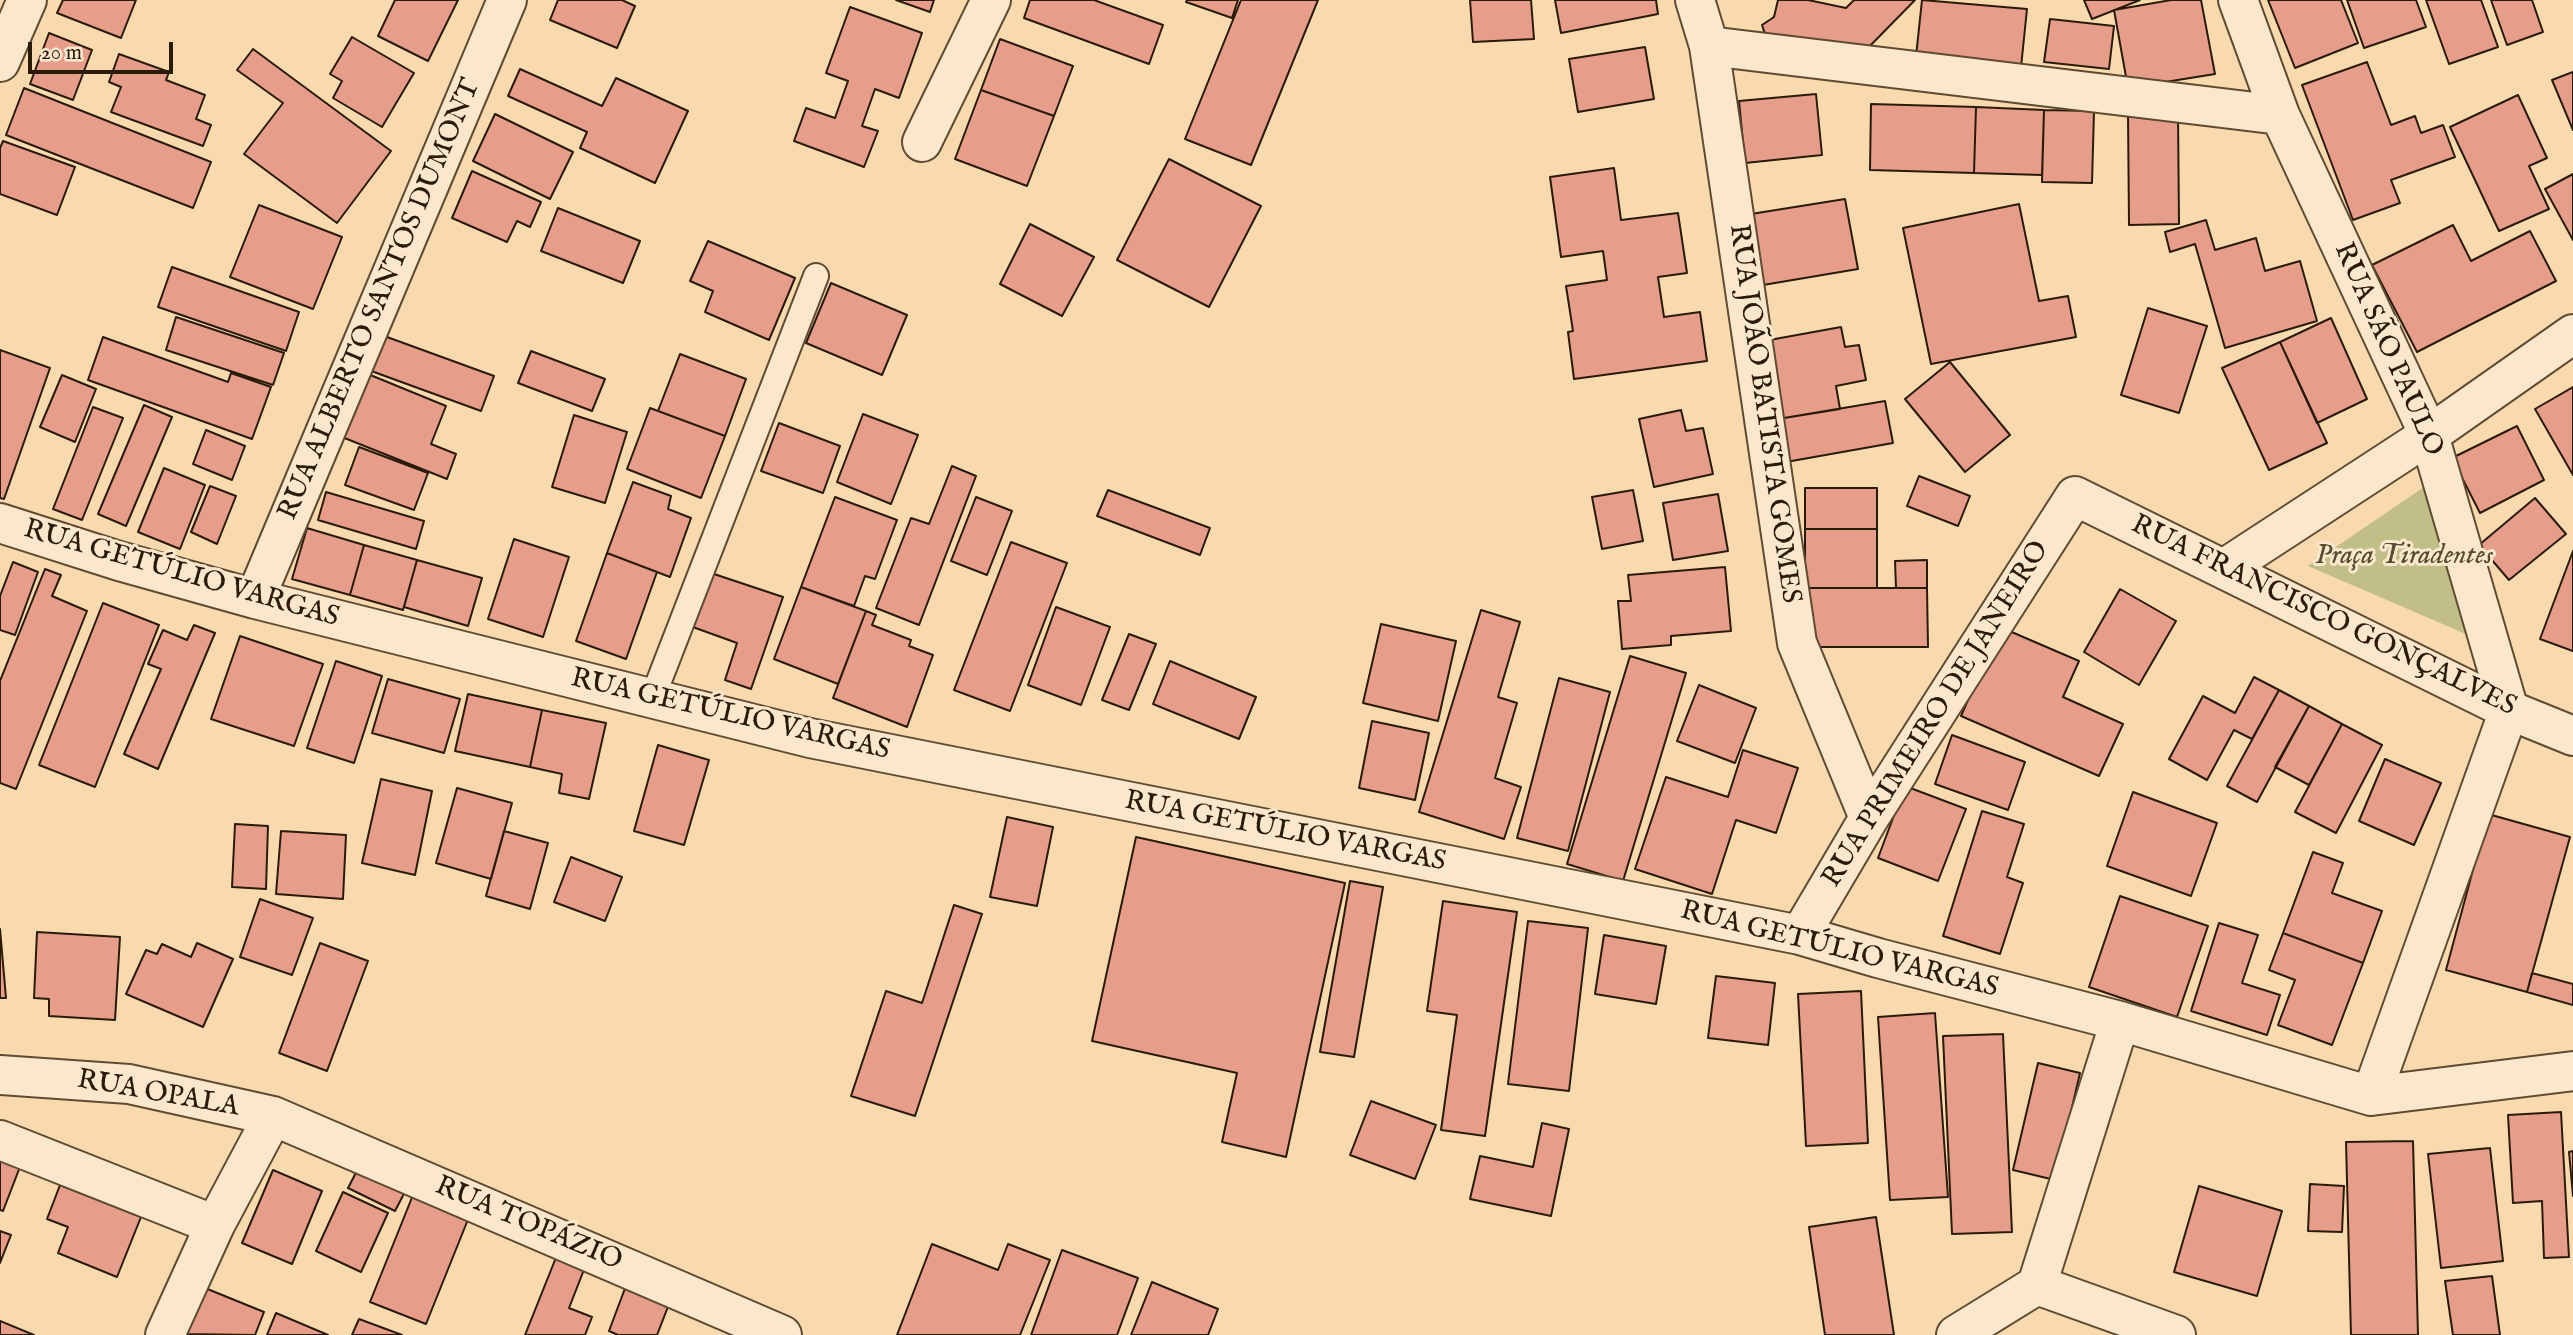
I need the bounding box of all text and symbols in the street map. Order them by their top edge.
scale bar [32,28,177,72]
text: 20 m [41,40,82,67]
street label: RUA ALBERTO SANTOS DUMONT [273,74,489,526]
street label: RUA JOÃO BATISTA GOMES [1720,222,1806,606]
street label: RUA SÃO PAULO [2325,238,2449,462]
street label: RUA FRANCISCO GONÇALVES [2125,509,2521,725]
street label: RUA GETÚLIO VARGAS [19,514,343,636]
street label: RUA PRIMEIRO DE JANEIRO [1816,536,2058,894]
park label: Praça Tiradentes [2315,540,2493,574]
street label: RUA GETÚLIO VARGAS [567,663,893,769]
street label: RUA GETÚLIO VARGAS [1122,785,1448,881]
street label: RUA GETÚLIO VARGAS [1677,895,2001,1007]
street label: RUA OPALA [74,1064,242,1126]
street label: RUA TOPÁZIO [429,1170,627,1280]

